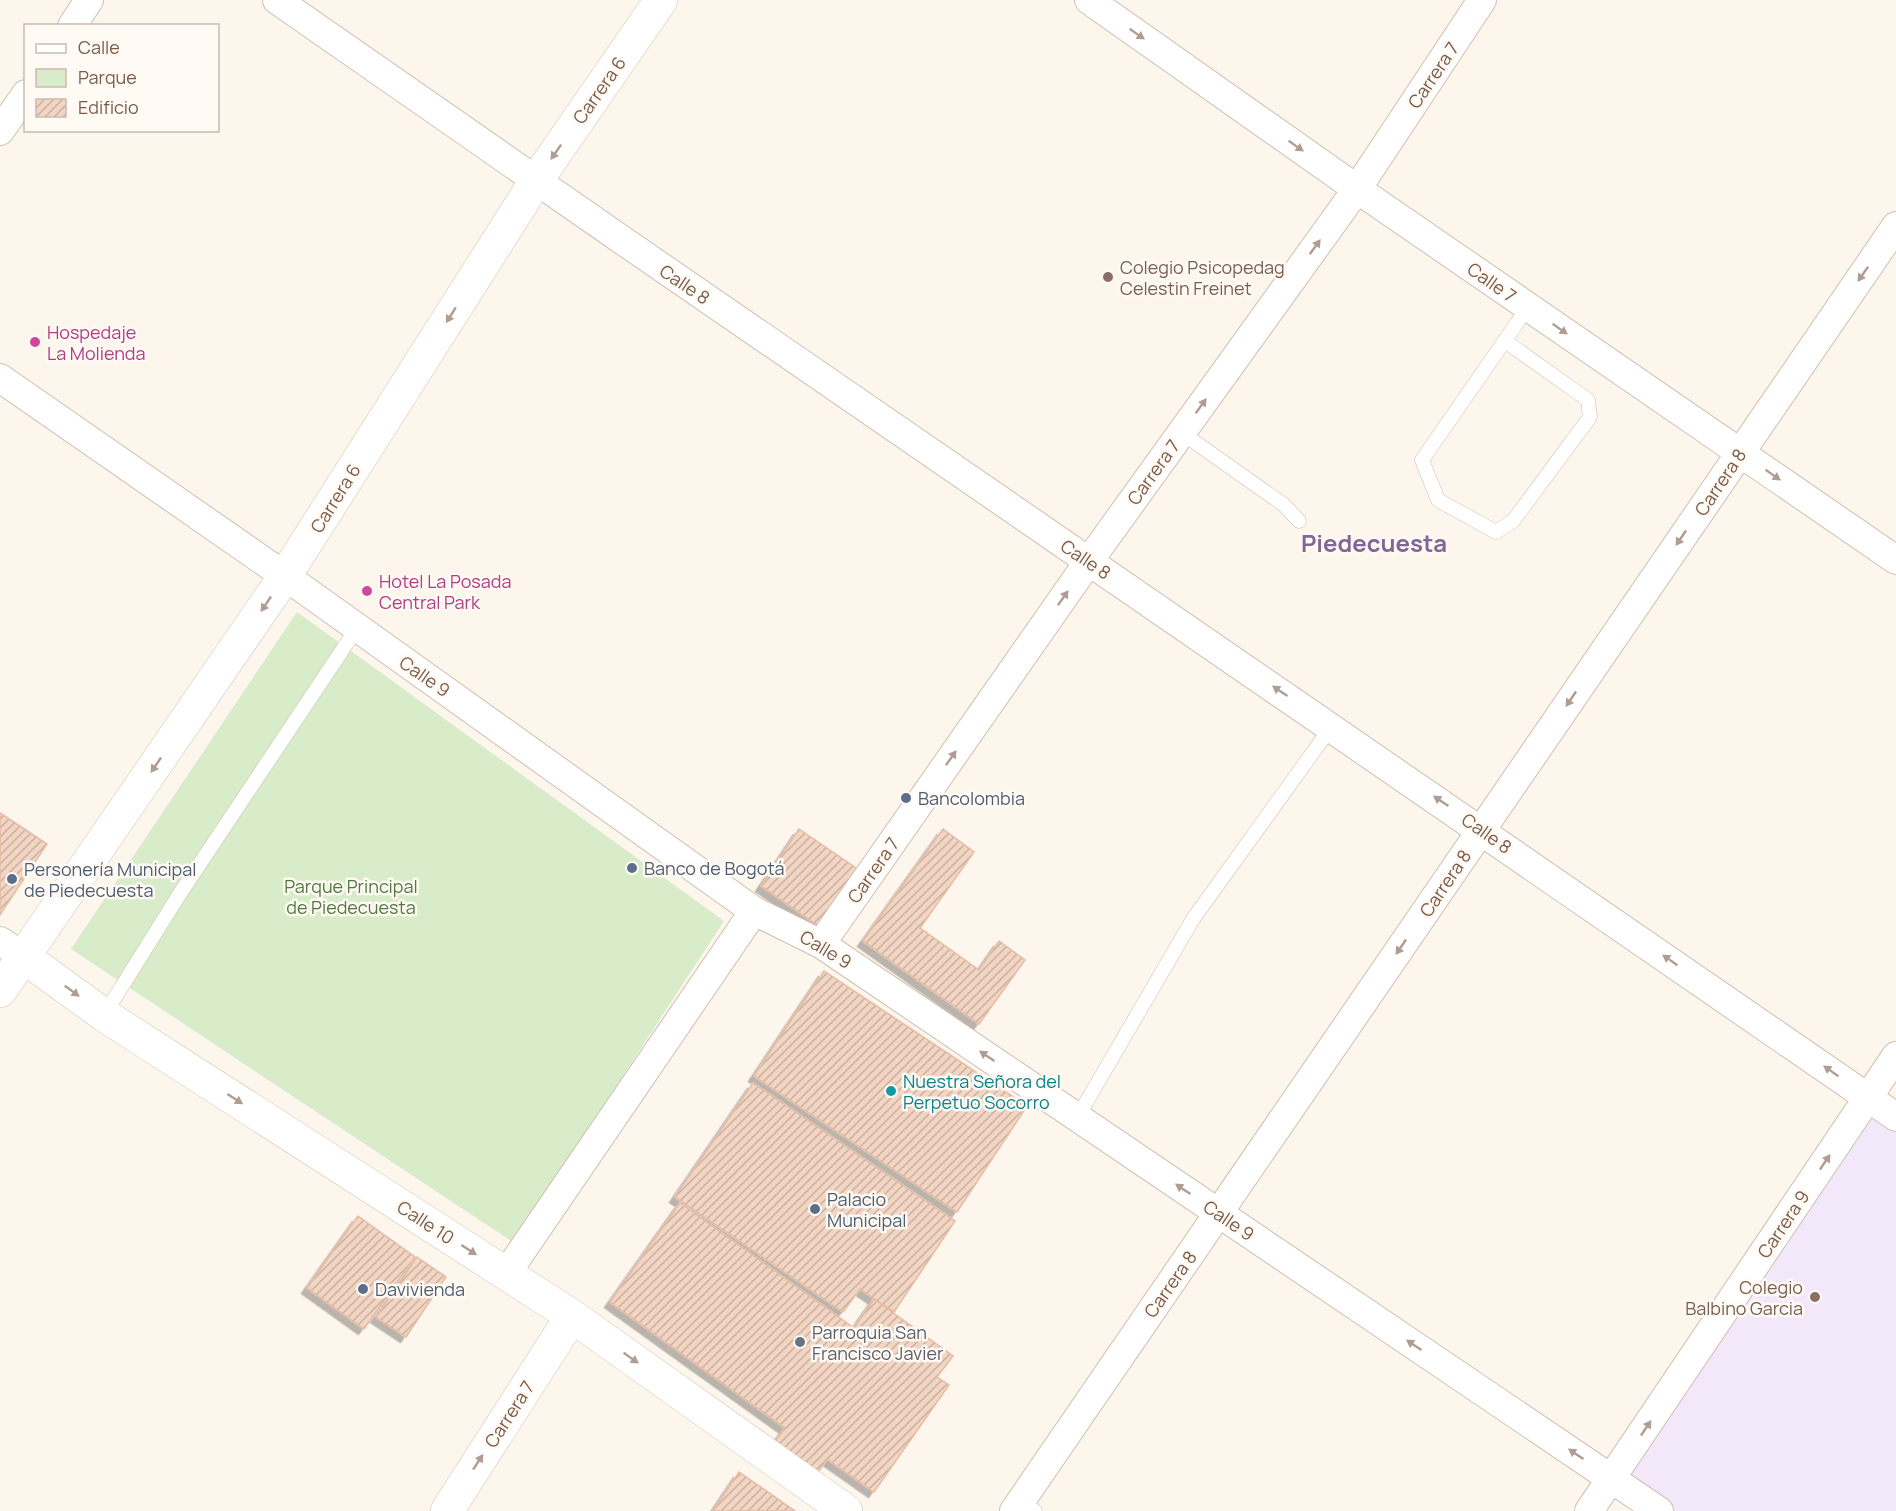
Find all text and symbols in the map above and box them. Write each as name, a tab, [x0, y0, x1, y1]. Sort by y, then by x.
legend	[24, 24, 219, 132]
one-way arrow	[1129, 28, 1145, 39]
text: Calle	[78, 35, 120, 59]
street label: Carrera 7	[1402, 37, 1464, 113]
street label: Carrera 6	[567, 52, 631, 128]
text: Parque	[78, 65, 137, 89]
text: Edificio	[78, 95, 139, 119]
one-way arrow	[1288, 140, 1304, 152]
one-way arrow	[550, 143, 562, 159]
one-way arrow	[1309, 240, 1321, 256]
place label: Colegio Psicopedag Celestin Freinet	[1120, 255, 1285, 300]
street label: Calle 7	[1463, 257, 1521, 307]
street label: Calle 8	[655, 258, 715, 310]
one-way arrow	[1857, 265, 1869, 281]
marker: Colegio Psicopedag Celestin Freinet	[1101, 270, 1115, 284]
one-way arrow	[445, 307, 456, 324]
place label: Hospedaje La Molienda	[47, 320, 146, 365]
one-way arrow	[1552, 323, 1568, 335]
marker: Hospedaje La Molienda	[28, 335, 42, 349]
one-way arrow	[1195, 398, 1207, 414]
street label: Carrera 7	[1121, 435, 1185, 509]
street label: Carrera 8	[1689, 444, 1751, 520]
street label: Carrera 6	[304, 459, 366, 537]
one-way arrow	[1764, 469, 1780, 481]
district label: Piedecuesta	[1301, 526, 1447, 559]
one-way arrow	[1675, 530, 1687, 546]
street label: Calle 8	[1056, 533, 1116, 585]
place label: Hotel La Posada Central Park	[379, 569, 511, 614]
marker: Hotel La Posada Central Park	[360, 584, 374, 598]
one-way arrow	[1057, 591, 1069, 607]
one-way arrow	[260, 595, 272, 611]
street label: Calle 9	[395, 650, 455, 702]
one-way arrow	[1272, 686, 1288, 697]
one-way arrow	[1565, 691, 1577, 707]
one-way arrow	[945, 750, 956, 766]
one-way arrow	[150, 756, 162, 772]
place label: Bancolombia	[918, 786, 1025, 810]
marker: Bancolombia	[899, 791, 913, 805]
one-way arrow	[1433, 796, 1449, 807]
street label: Calle 8	[1457, 807, 1517, 859]
street label: Carrera 7	[842, 832, 904, 908]
street label: Carrera 8	[1414, 845, 1476, 921]
place label: Banco de Bogotá	[644, 856, 785, 880]
place label: Personería Municipal de Piedecuesta	[24, 857, 196, 902]
marker: Banco de Bogotá	[625, 861, 639, 875]
marker: Personería Municipal de Piedecuesta	[5, 872, 19, 886]
park label: Parque Principal de Piedecuesta	[284, 874, 418, 919]
street label: Calle 9	[796, 924, 856, 974]
one-way arrow	[1395, 938, 1407, 954]
one-way arrow	[1663, 954, 1679, 966]
one-way arrow	[64, 985, 79, 997]
one-way arrow	[979, 1050, 995, 1062]
one-way arrow	[1823, 1065, 1839, 1077]
place label: Nuestra Señora del Perpetuo Socorro	[903, 1069, 1061, 1114]
marker: Nuestra Señora del Perpetuo Socorro	[884, 1084, 898, 1098]
one-way arrow	[226, 1093, 243, 1104]
one-way arrow	[1820, 1154, 1831, 1170]
one-way arrow	[1175, 1183, 1191, 1195]
street label: Carrera 9	[1751, 1185, 1815, 1263]
place label: Palacio Municipal	[827, 1187, 906, 1232]
street label: Calle 9	[1199, 1194, 1259, 1246]
street label: Calle 10	[393, 1195, 459, 1249]
marker: Palacio Municipal	[808, 1202, 822, 1216]
one-way arrow	[461, 1244, 477, 1255]
street label: Carrera 8	[1138, 1246, 1202, 1322]
place label: Colegio Balbino Garcia	[1685, 1275, 1803, 1320]
place label: Davivienda	[375, 1277, 465, 1301]
marker: Davivienda	[356, 1282, 370, 1296]
marker: Colegio Balbino Garcia	[1808, 1290, 1822, 1304]
place label: Parroquia San Francisco Javier	[812, 1320, 944, 1365]
marker: Parroquia San Francisco Javier	[793, 1335, 807, 1349]
one-way arrow	[1406, 1340, 1422, 1351]
one-way arrow	[623, 1352, 638, 1364]
street label: Carrera 7	[479, 1376, 539, 1452]
one-way arrow	[1640, 1420, 1651, 1436]
one-way arrow	[1568, 1448, 1584, 1459]
one-way arrow	[472, 1454, 483, 1470]

